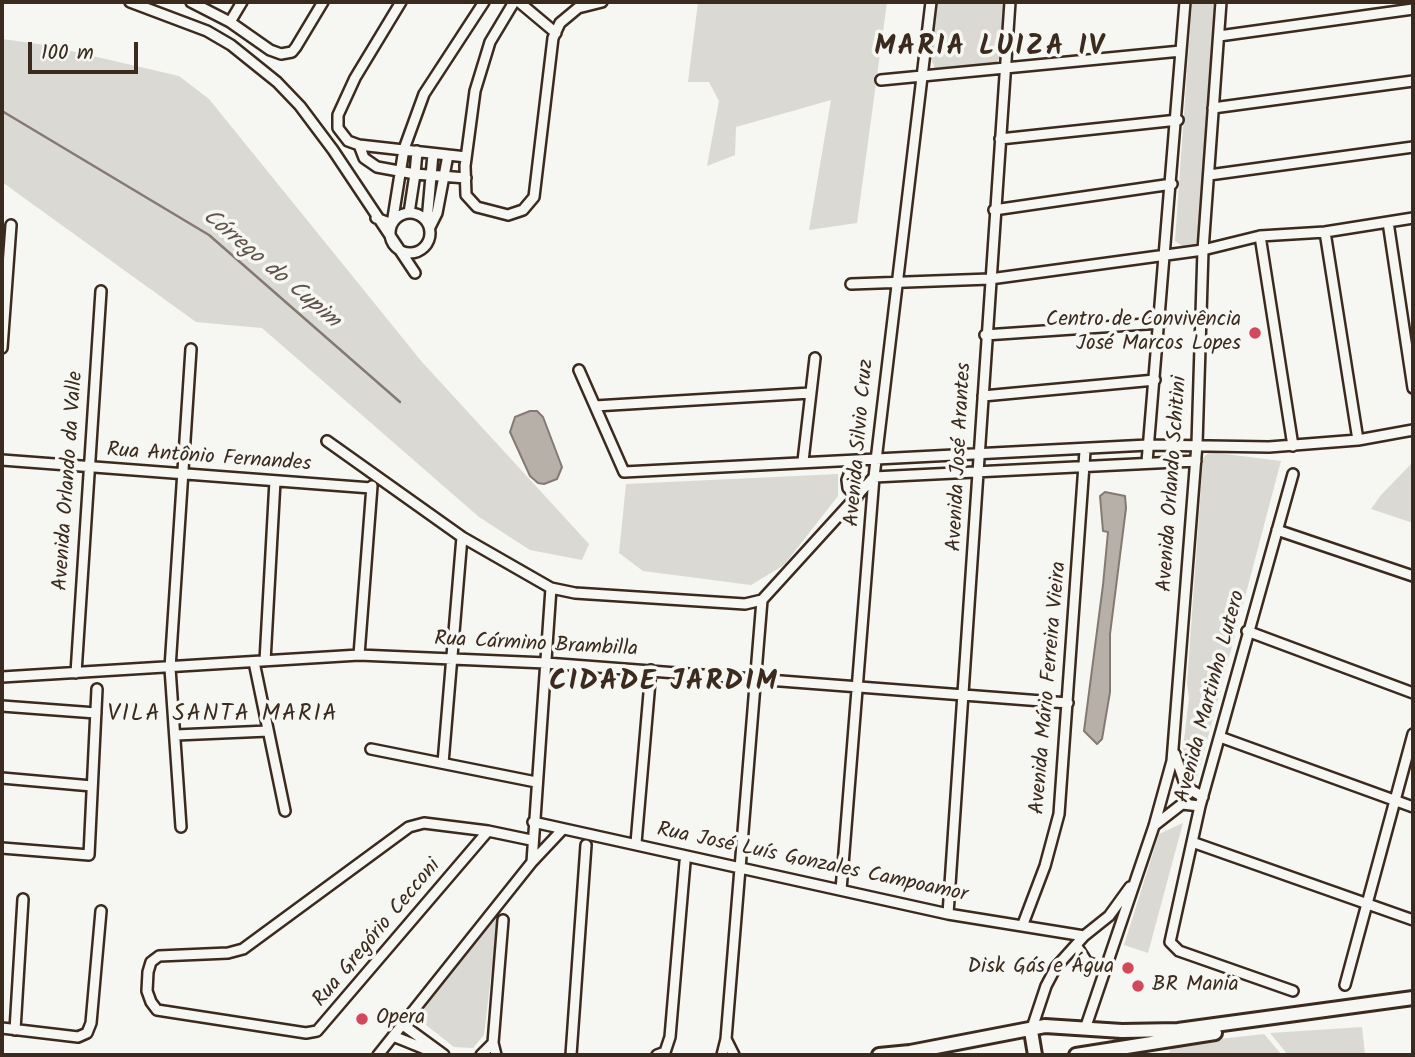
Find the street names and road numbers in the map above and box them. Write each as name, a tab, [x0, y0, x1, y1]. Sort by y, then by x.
street label: Avenida Silvio Cruz	[841, 358, 881, 528]
street label: Avenida José Arantes	[943, 362, 979, 552]
street label: Avenida Orlando da Valle	[50, 370, 90, 592]
street label: Avenida Orlando Schitini	[1154, 375, 1194, 593]
street label: Rua Antônio Fernandes	[106, 439, 312, 479]
street label: Avenida Mário Ferreira Vieira	[1026, 560, 1074, 816]
street label: Avenida Martinho Lutero	[1172, 588, 1252, 806]
street label: Rua Cármino Brambilla	[433, 628, 639, 664]
street label: Rua José Luís Gonzales Campoamor	[654, 819, 970, 909]
street label: Rua Gregório Cecconi	[309, 855, 447, 1013]

